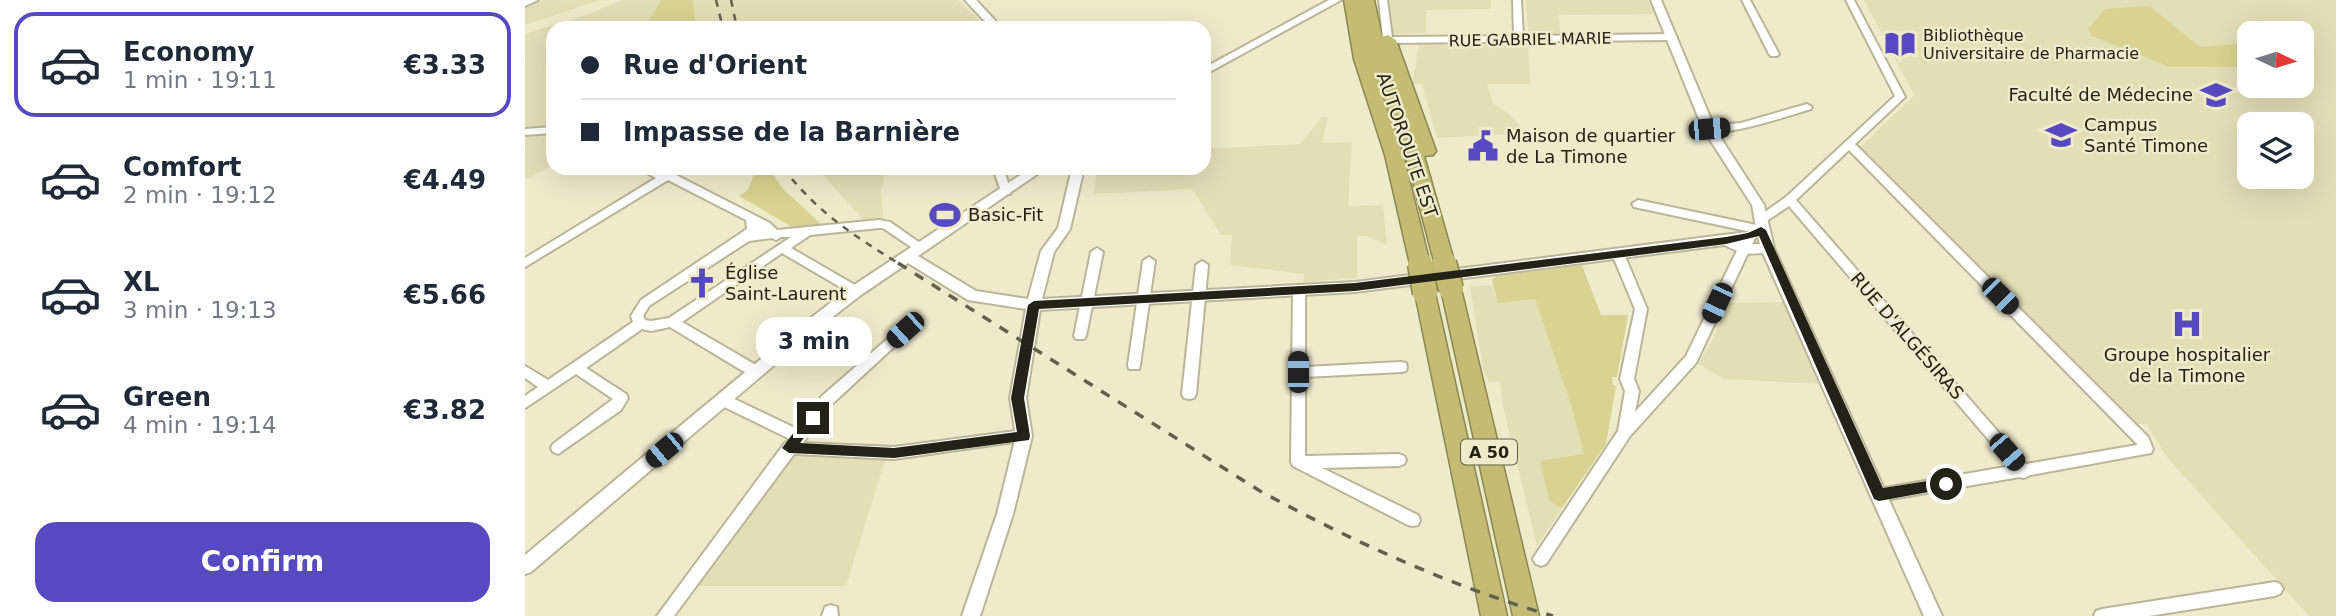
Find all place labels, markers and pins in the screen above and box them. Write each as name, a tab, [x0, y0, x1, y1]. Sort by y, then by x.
place label: Bibliothèque Universitaire de Pharmacie	[1923, 26, 2139, 63]
library icon: Bibliothèque Universitaire de Pharmacie	[1883, 27, 1917, 61]
school or university icon: Faculté de Médecine	[2199, 78, 2233, 112]
place label: Faculté de Médecine	[2008, 84, 2193, 105]
place label: Campus Santé Timone	[2084, 114, 2208, 156]
school or university icon: Campus Santé Timone	[2044, 118, 2078, 152]
place label: Maison de quartier de La Timone	[1506, 125, 1676, 167]
public building icon: Maison de quartier de La Timone	[1466, 129, 1500, 163]
sports icon: Basic-Fit	[928, 198, 962, 232]
place label: Basic-Fit	[968, 204, 1043, 225]
place label: Église Saint-Laurent	[725, 262, 846, 304]
church icon: Église Saint-Laurent	[685, 266, 719, 300]
hospital icon: Groupe hospitalier de la Timone	[2170, 307, 2204, 341]
place label: Groupe hospitalier de la Timone	[2104, 344, 2271, 386]

